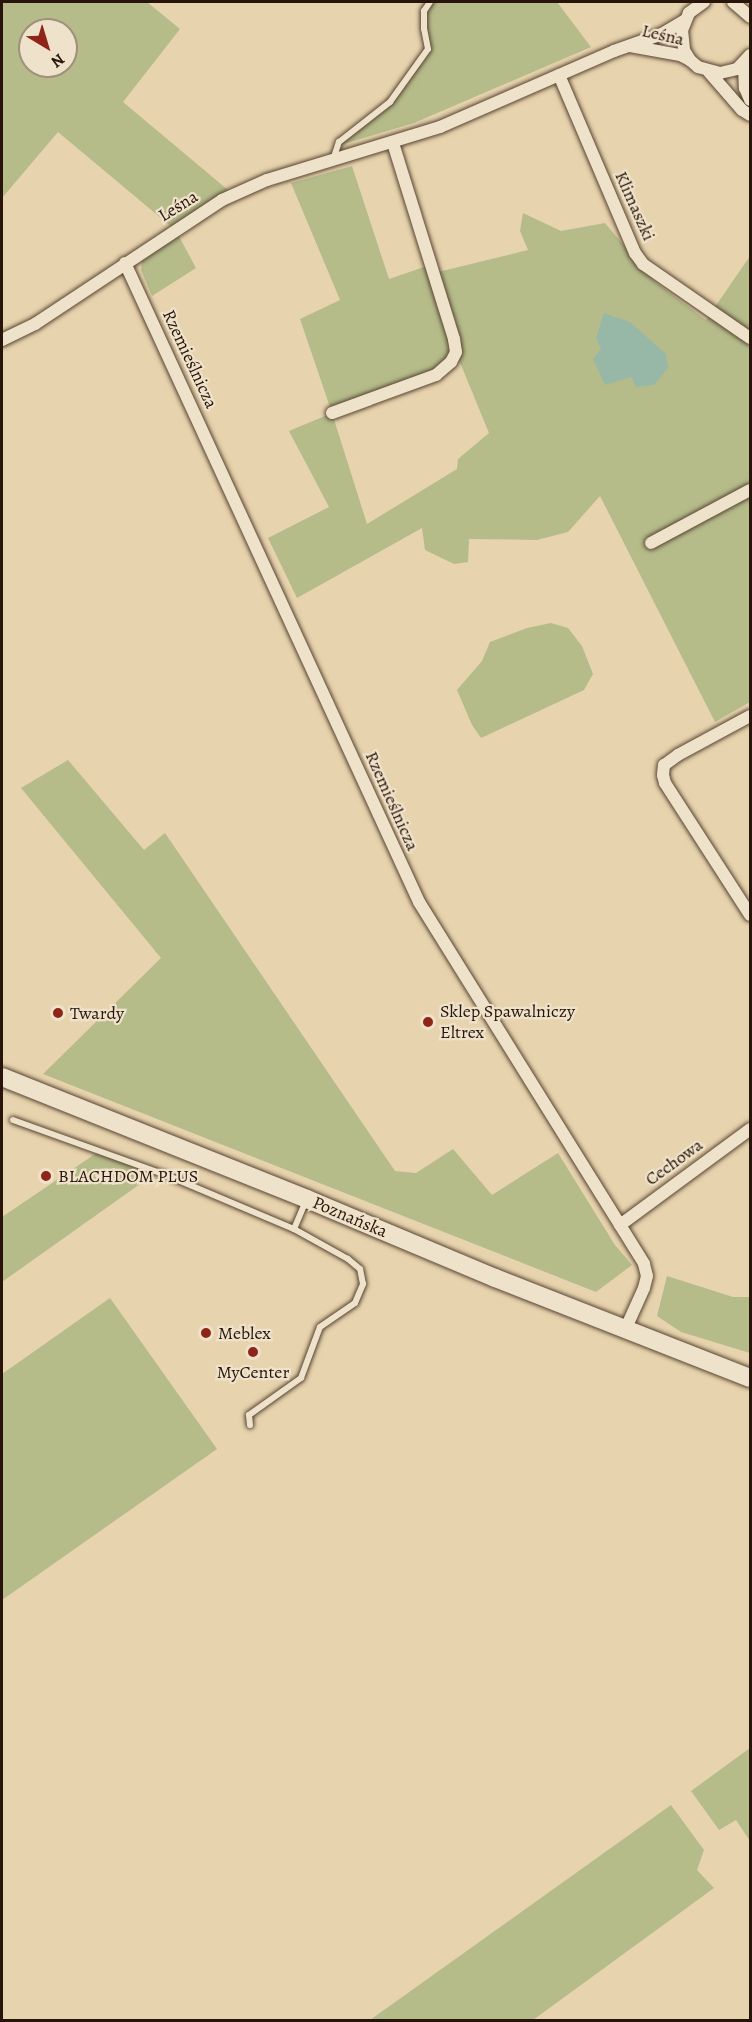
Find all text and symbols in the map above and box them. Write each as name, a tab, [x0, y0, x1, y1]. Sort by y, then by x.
north arrow	[18, 18, 78, 78]
street label: Leśna	[640, 20, 686, 50]
text: N	[46, 48, 69, 73]
street label: Klimaszki	[610, 168, 660, 244]
street label: Leśna	[154, 186, 202, 226]
street label: Rzemieślnicza	[158, 306, 222, 412]
street label: Rzemieślnicza	[361, 748, 423, 854]
place label: Sklep Spawalniczy Eltrex	[440, 1001, 575, 1044]
place label: Twardy	[70, 1002, 124, 1024]
marker: Twardy	[51, 1006, 65, 1020]
marker: Sklep Spawalniczy Eltrex	[421, 1015, 435, 1029]
street label: Cechowa	[641, 1134, 707, 1190]
place label: BLACHDOM PLUS	[58, 1165, 198, 1187]
marker: BLACHDOM PLUS	[39, 1169, 53, 1183]
street label: Poznańska	[309, 1192, 391, 1242]
place label: Meblex	[218, 1322, 271, 1344]
marker: Meblex	[199, 1326, 213, 1340]
marker: MyCenter	[246, 1345, 260, 1359]
place label: MyCenter	[217, 1361, 289, 1383]

